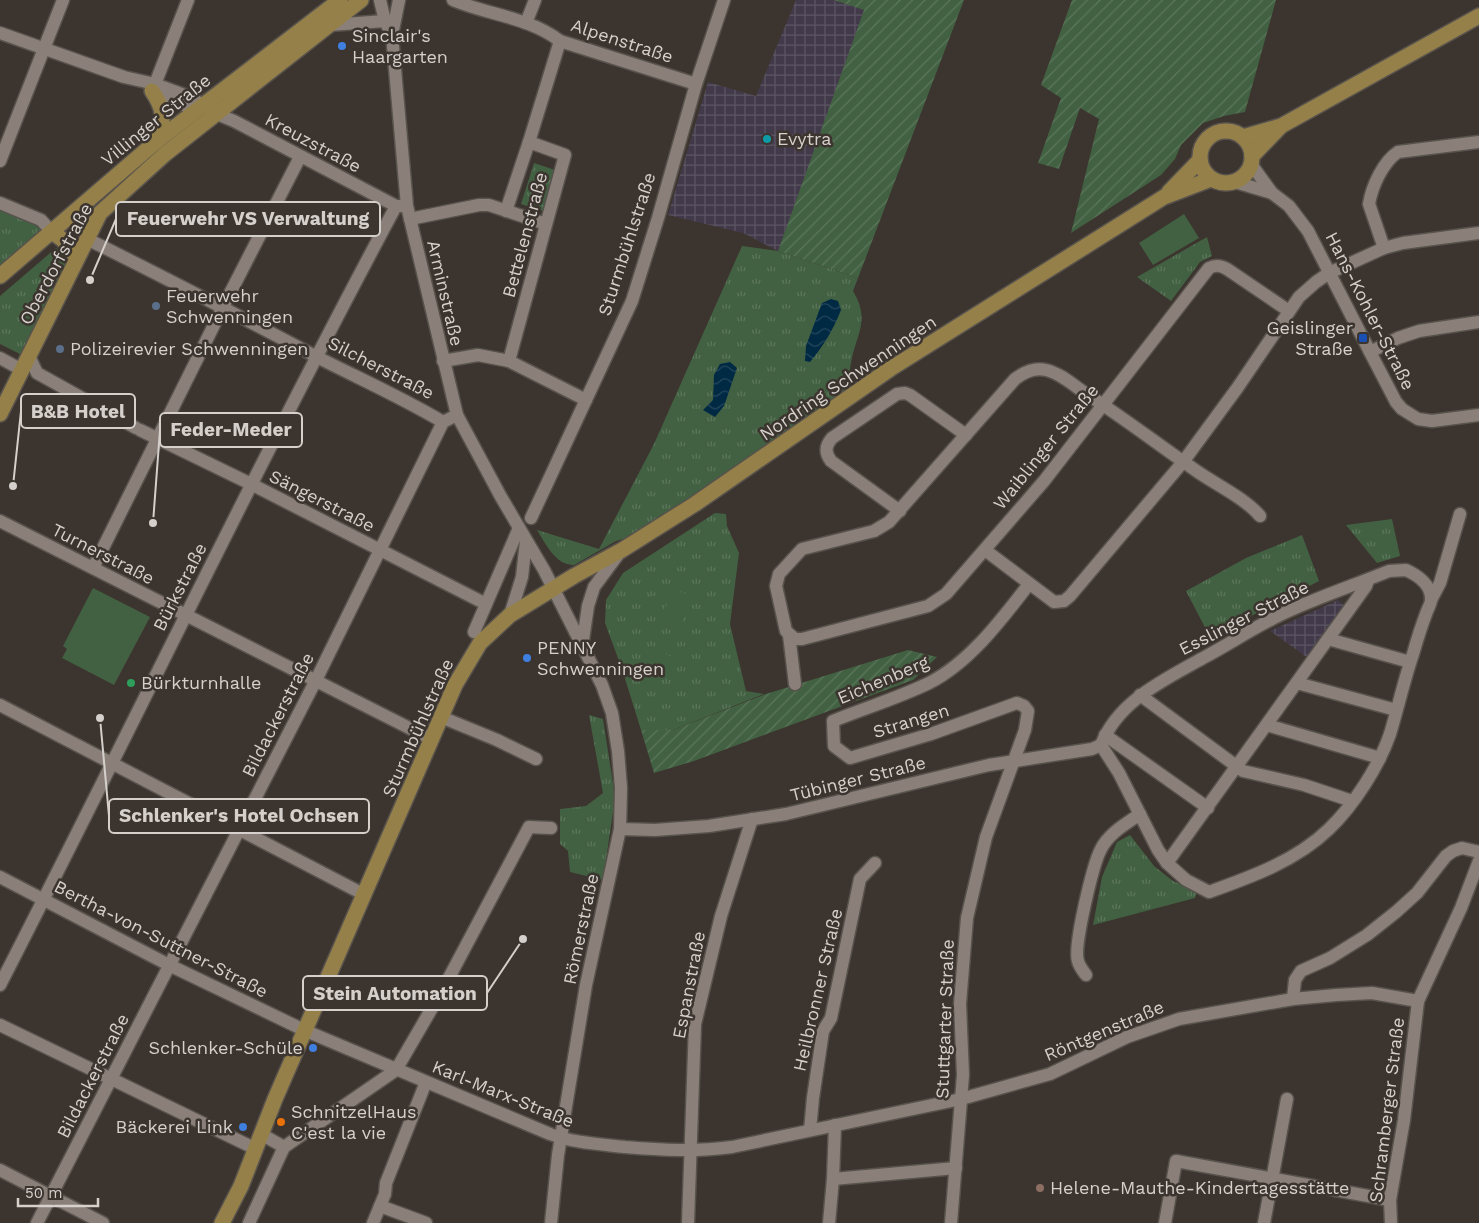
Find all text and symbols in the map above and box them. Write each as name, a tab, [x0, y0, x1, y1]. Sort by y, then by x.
street label: Alpenstraße	[568, 14, 676, 67]
place label: Sinclair's Haargarten	[352, 25, 448, 67]
marker: Sinclair's Haargarten	[336, 40, 348, 52]
street label: Villinger Straße	[97, 69, 214, 170]
street label: Kreuzstraße	[262, 108, 365, 177]
place label: Evytra	[777, 128, 831, 149]
marker: Evytra	[761, 133, 773, 145]
street label: Sturmbühlstraße	[593, 169, 660, 318]
street label: Bettelenstraße	[498, 170, 551, 300]
street label: Oberdorfstraße	[15, 199, 96, 328]
callout: Feuerwehr VS Verwaltung	[116, 202, 380, 236]
text: Feuerwehr VS Verwaltung	[127, 207, 370, 230]
street label: Hans-Kohler-Straße	[1321, 228, 1419, 393]
street label: Arminstraße	[423, 238, 468, 348]
place label: Feuerwehr Schwenningen	[166, 285, 293, 327]
marker: Feuerwehr Schwenningen	[150, 300, 162, 312]
street label: Nordring Schwenningen	[756, 311, 940, 445]
place label: Geislinger Straße	[1267, 317, 1353, 359]
street label: Silcherstraße	[325, 332, 438, 403]
marker: Geislinger Straße	[1357, 332, 1369, 344]
place label: Polizeirevier Schwenningen	[70, 338, 308, 359]
marker: Polizeirevier Schwenningen	[54, 343, 66, 355]
street label: Waiblinger Straße	[989, 380, 1103, 514]
callout: B&B Hotel	[21, 394, 135, 428]
text: B&B Hotel	[31, 400, 126, 423]
callout: Feder-Meder	[160, 413, 302, 447]
text: Feder-Meder	[170, 418, 292, 441]
street label: Sängerstraße	[266, 465, 378, 536]
street label: Turnerstraße	[48, 519, 158, 588]
street label: Bürkstraße	[148, 539, 211, 634]
street label: Esslinger Straße	[1175, 576, 1312, 659]
place label: PENNY Schwenningen	[537, 637, 664, 679]
street label: Bildackerstraße	[237, 649, 318, 780]
street label: Eichenberg	[834, 651, 932, 708]
marker: PENNY Schwenningen	[521, 652, 533, 664]
street label: Sturmbühlstraße	[378, 655, 458, 800]
place label: Bürkturnhalle	[141, 672, 261, 693]
marker: Bürkturnhalle	[125, 677, 137, 689]
street label: Strangen	[870, 699, 952, 742]
street label: Tübinger Straße	[788, 752, 928, 806]
callout: Schlenker's Hotel Ochsen	[109, 799, 369, 833]
text: Schlenker's Hotel Ochsen	[119, 804, 359, 827]
street label: Römerstraße	[559, 872, 603, 986]
street label: Bertha-von-Suttner-Straße	[51, 875, 272, 1002]
street label: Heilbronner Straße	[789, 906, 846, 1073]
street label: Espanstraße	[668, 929, 709, 1041]
street label: Stuttgarter Straße	[931, 939, 958, 1099]
callout: Stein Automation	[303, 976, 487, 1010]
text: Stein Automation	[313, 982, 477, 1005]
street label: Röntgenstraße	[1041, 996, 1167, 1065]
street label: Bildackerstraße	[52, 1010, 133, 1141]
street label: Schramberger Straße	[1365, 1016, 1408, 1204]
place label: Schlenker-Schüle	[148, 1037, 303, 1058]
marker: Schlenker-Schüle	[307, 1042, 319, 1054]
street label: Karl-Marx-Straße	[429, 1056, 577, 1132]
place label: SchnitzelHaus C'est la vie	[291, 1101, 416, 1143]
place label: Bäckerei Link	[115, 1116, 233, 1137]
marker: SchnitzelHaus C'est la vie	[275, 1116, 287, 1128]
marker: Bäckerei Link	[237, 1121, 249, 1133]
scale bar	[18, 1176, 98, 1208]
place label: Helene-Mauthe-Kindertagesstätte	[1050, 1177, 1349, 1198]
marker: Helene-Mauthe-Kindertagesstätte	[1034, 1182, 1046, 1194]
text: 50 m	[25, 1184, 62, 1202]

